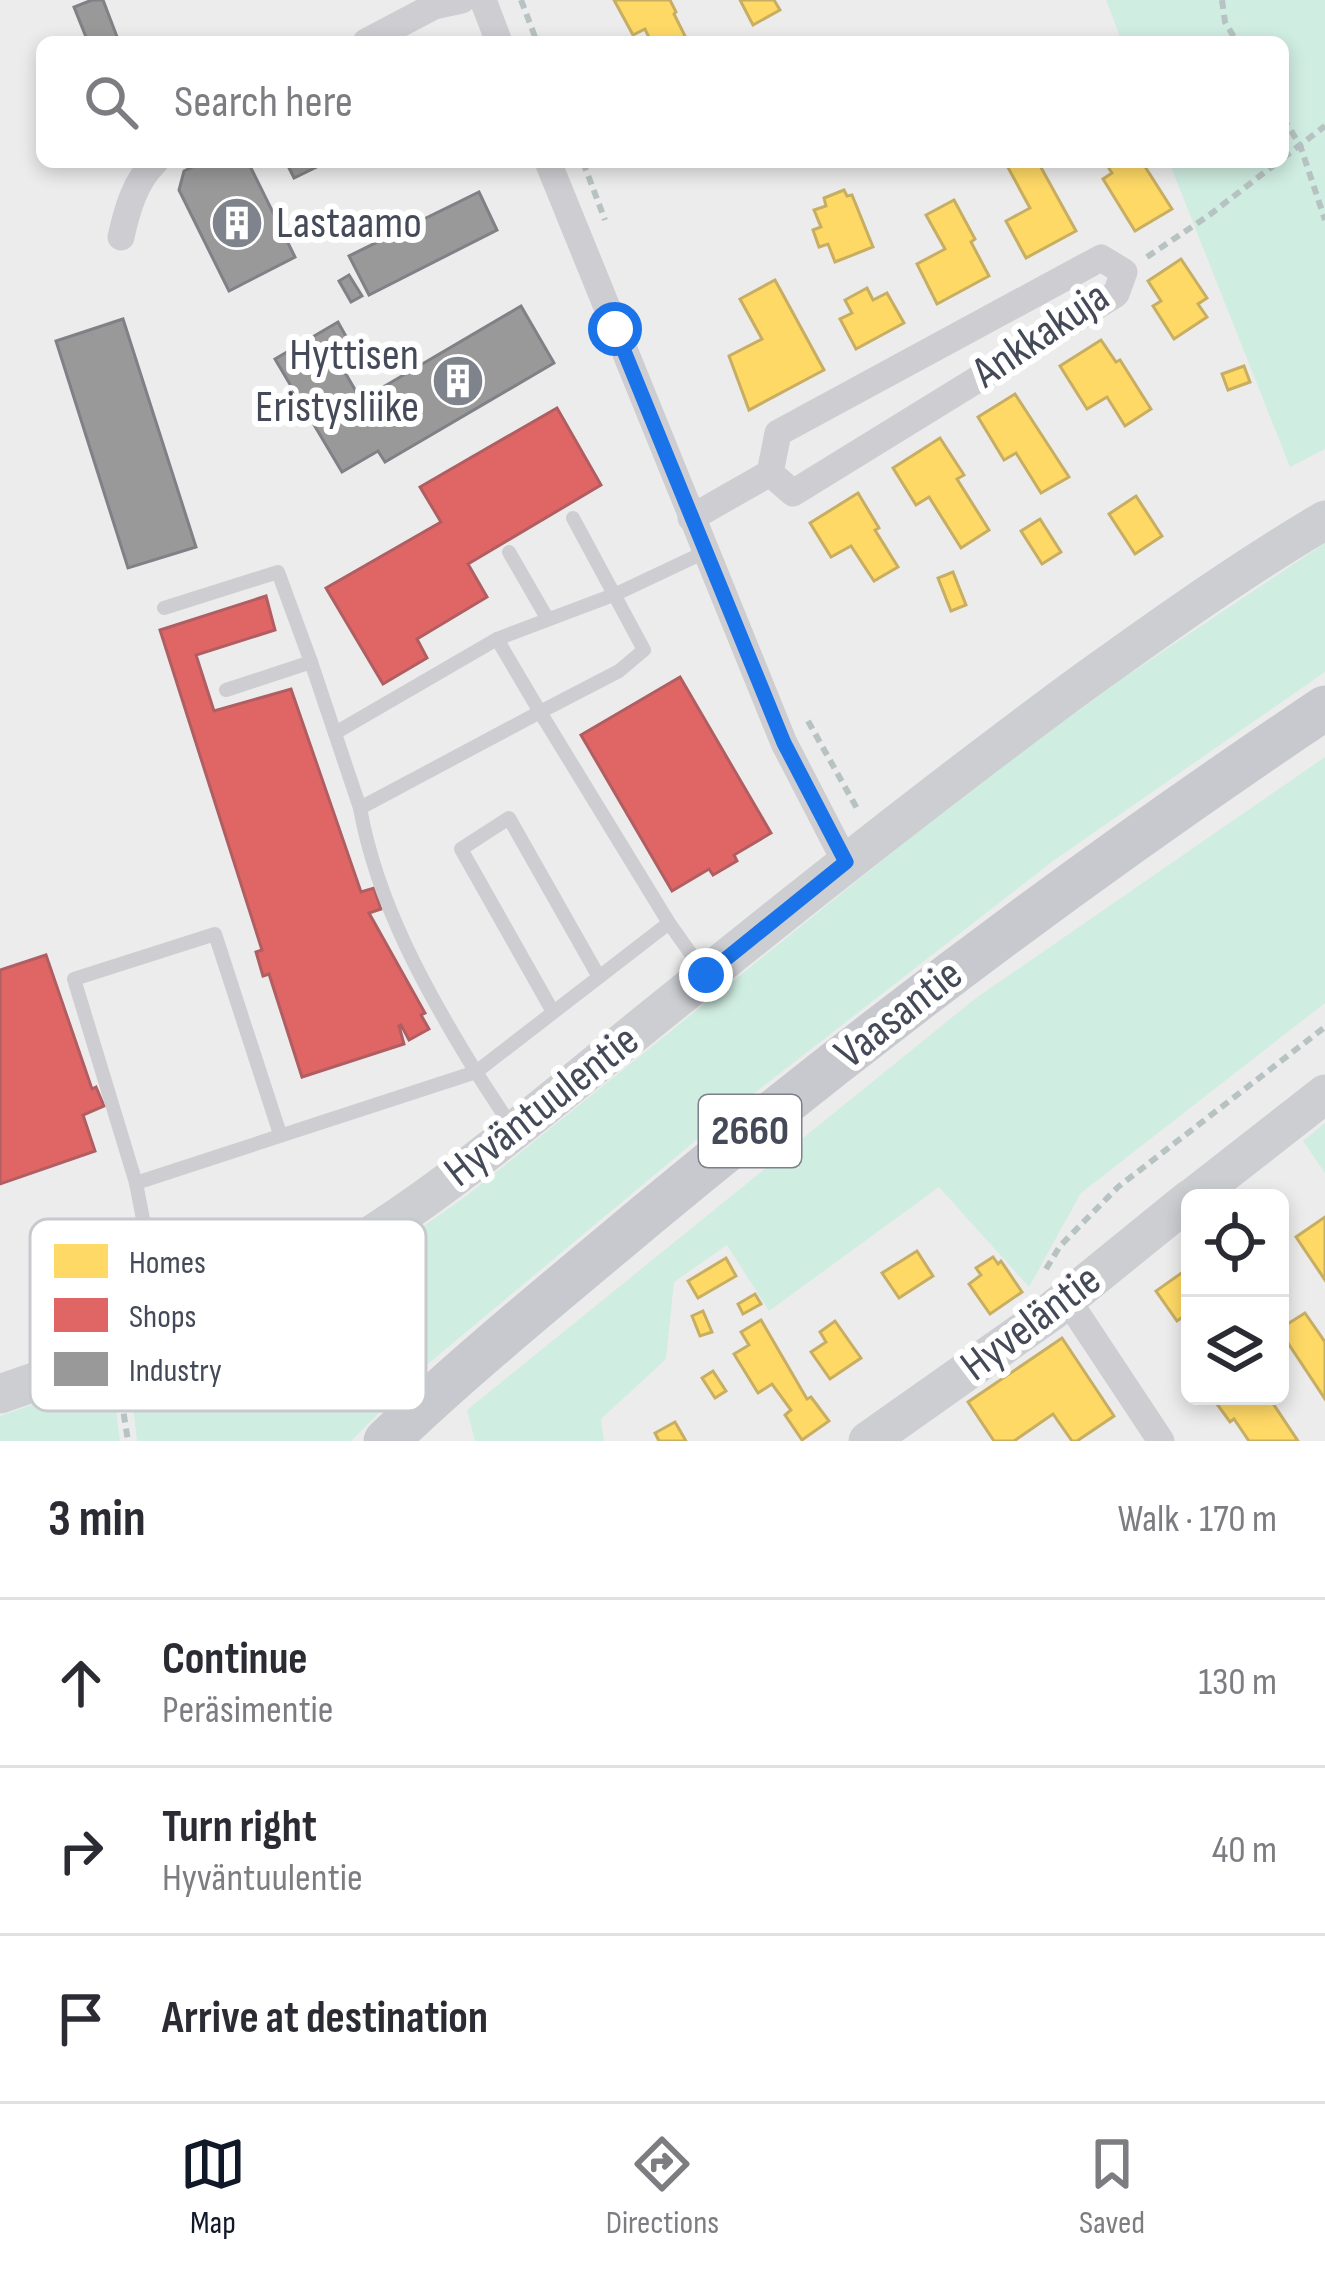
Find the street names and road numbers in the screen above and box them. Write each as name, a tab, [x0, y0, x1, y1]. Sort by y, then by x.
street label: Ankkakuja	[962, 270, 1120, 401]
street label: Vaasantie	[824, 947, 974, 1081]
street label: Hyväntuulentie	[434, 1013, 650, 1199]
road number: 2660	[699, 1095, 801, 1167]
street label: Hyveläntie	[950, 1253, 1112, 1393]

